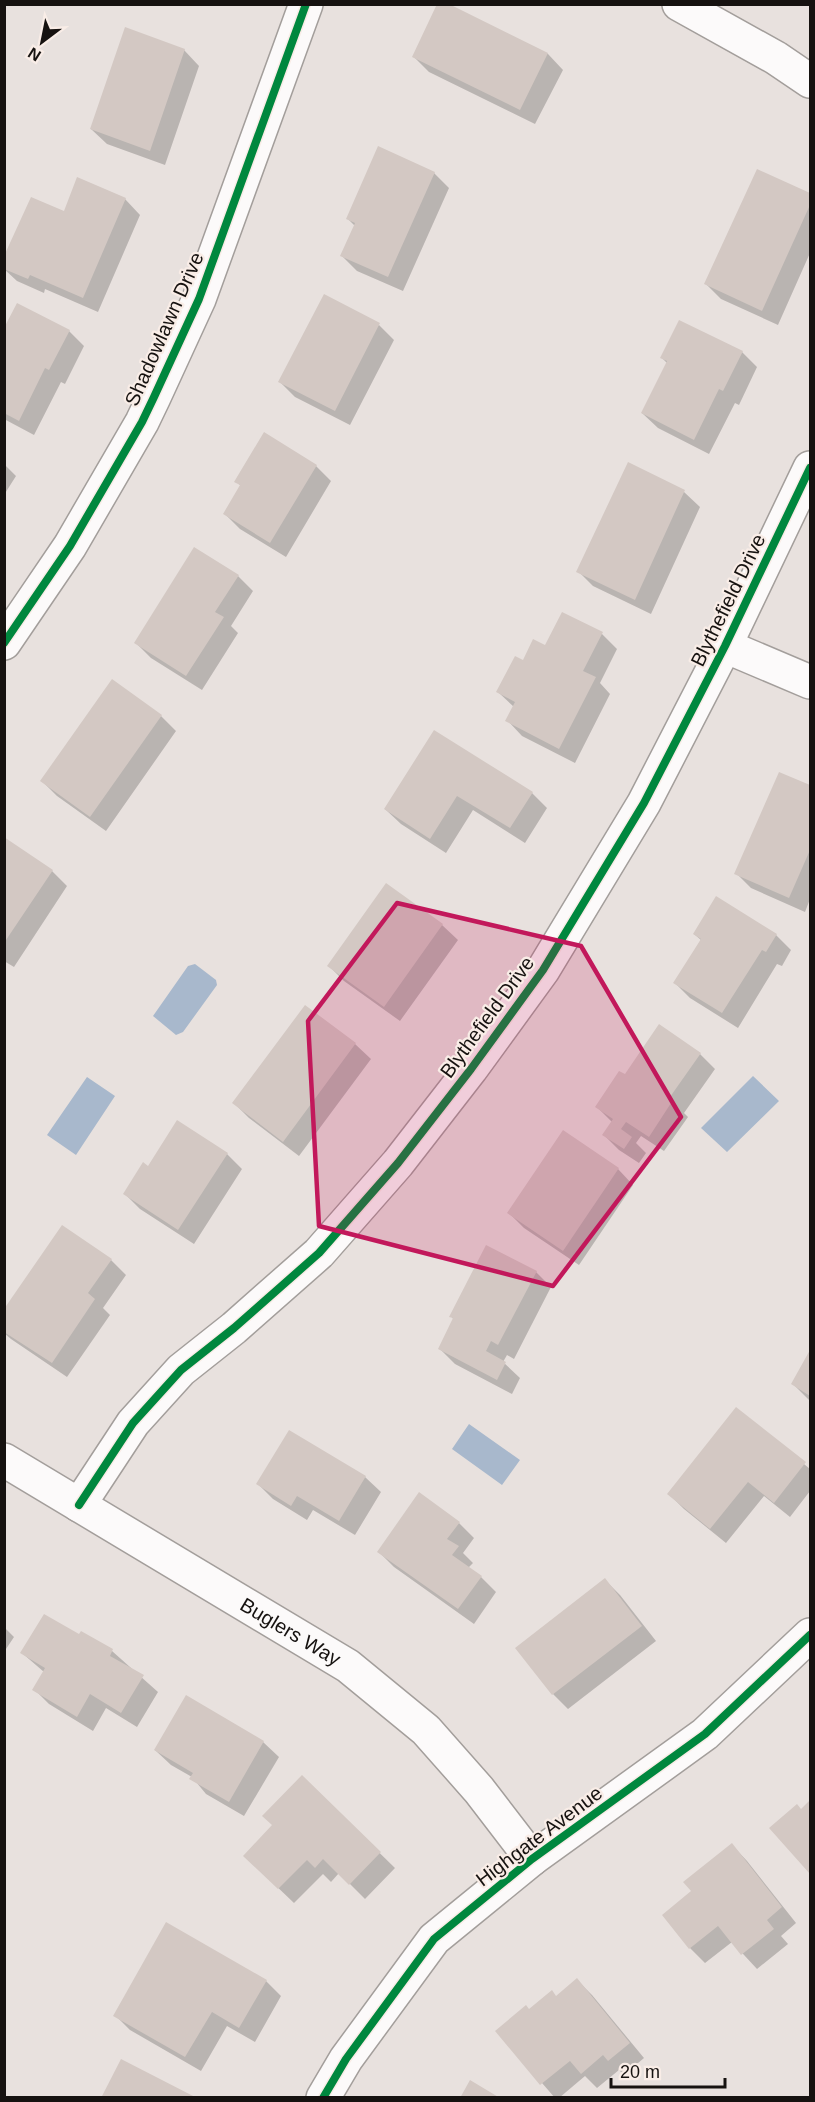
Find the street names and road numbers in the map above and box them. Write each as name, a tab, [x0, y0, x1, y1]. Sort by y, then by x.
street label: Shadowlawn Drive	[120, 249, 208, 409]
street label: Blythefield Drive	[686, 530, 770, 670]
street label: Blythefield Drive	[436, 952, 538, 1082]
street label: Buglers Way	[237, 1593, 345, 1670]
street label: Highgate Avenue	[472, 1781, 606, 1891]

